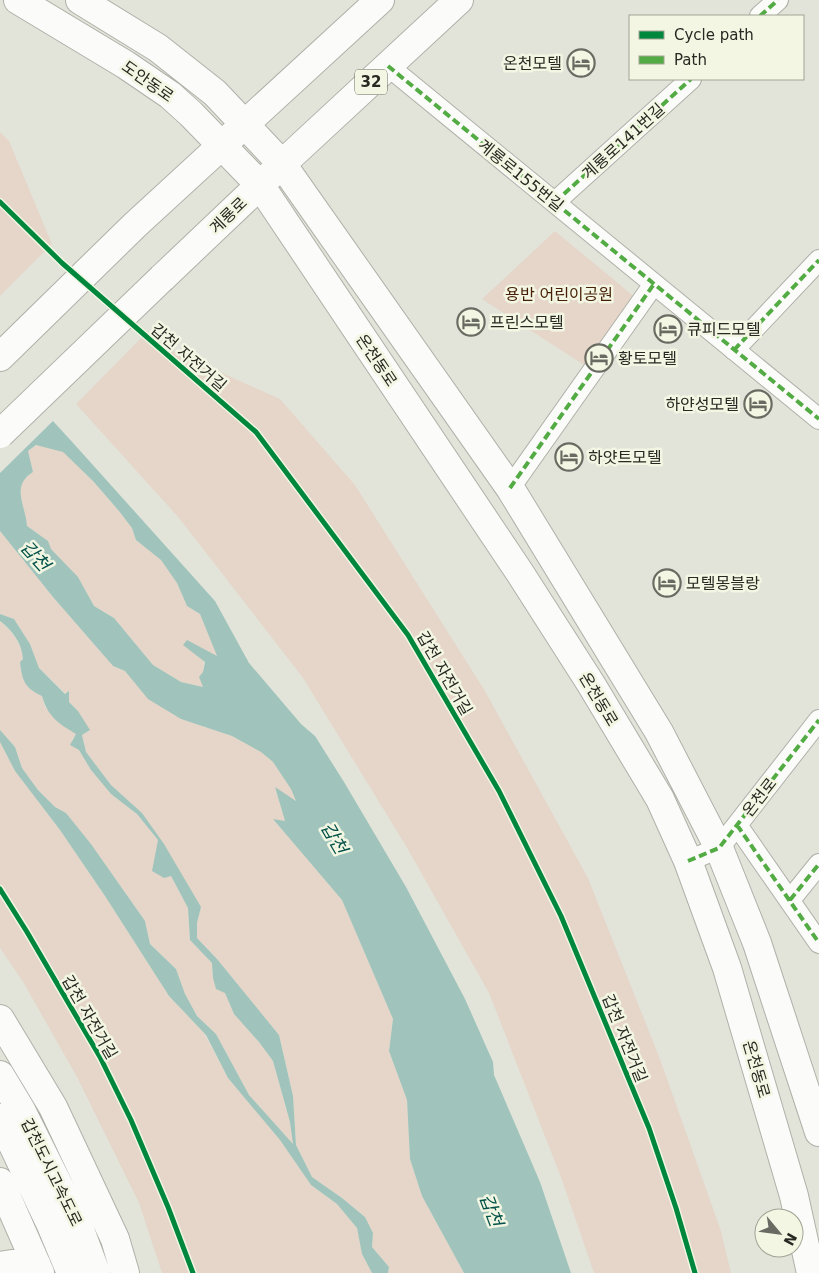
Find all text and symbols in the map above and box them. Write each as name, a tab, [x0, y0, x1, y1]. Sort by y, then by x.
legend	[629, 15, 804, 80]
text: Cycle path	[674, 26, 754, 44]
hotel icon: 온천모텔	[566, 48, 596, 78]
text: Path	[674, 51, 707, 69]
place label: 온천모텔	[503, 54, 562, 73]
street label: 도안동로	[118, 57, 178, 106]
road number: 32	[355, 70, 387, 94]
street label: 계룡로141번길	[578, 99, 668, 183]
street label: 계룡로155번길	[474, 135, 567, 216]
street label: 계룡로	[206, 193, 251, 238]
park label: 용반 어린이공원	[505, 285, 613, 304]
hotel icon: 프린스모텔	[456, 307, 486, 337]
place label: 프린스모텔	[490, 313, 564, 332]
hotel icon: 큐피드모텔	[653, 314, 683, 344]
street label: 갑천 자전거길	[147, 320, 230, 395]
place label: 큐피드모텔	[687, 320, 761, 339]
street label: 온천동로	[352, 331, 401, 390]
hotel icon: 황토모텔	[584, 343, 614, 373]
place label: 황토모텔	[618, 349, 677, 368]
hotel icon: 하얀성모텔	[743, 389, 773, 419]
place label: 하얀성모텔	[665, 395, 739, 414]
hotel icon: 하얏트모텔	[554, 442, 584, 472]
place label: 하얏트모텔	[588, 448, 662, 467]
water label: 갑천	[16, 536, 56, 577]
hotel icon: 모텔몽블랑	[652, 568, 682, 598]
place label: 모텔몽블랑	[686, 574, 760, 593]
street label: 갑천 자전거길	[413, 628, 476, 718]
street label: 온천동로	[575, 669, 622, 730]
street label: 온천로	[738, 774, 781, 821]
water label: 갑천	[317, 818, 353, 859]
street label: 갑천 자전거길	[58, 972, 121, 1062]
street label: 갑천 자전거길	[598, 991, 651, 1085]
street label: 온천동로	[739, 1038, 774, 1100]
street label: 갑천도시고속도로	[17, 1115, 86, 1230]
water label: 갑천	[476, 1191, 508, 1231]
north arrow	[754, 1208, 804, 1258]
text: N	[781, 1230, 800, 1248]

